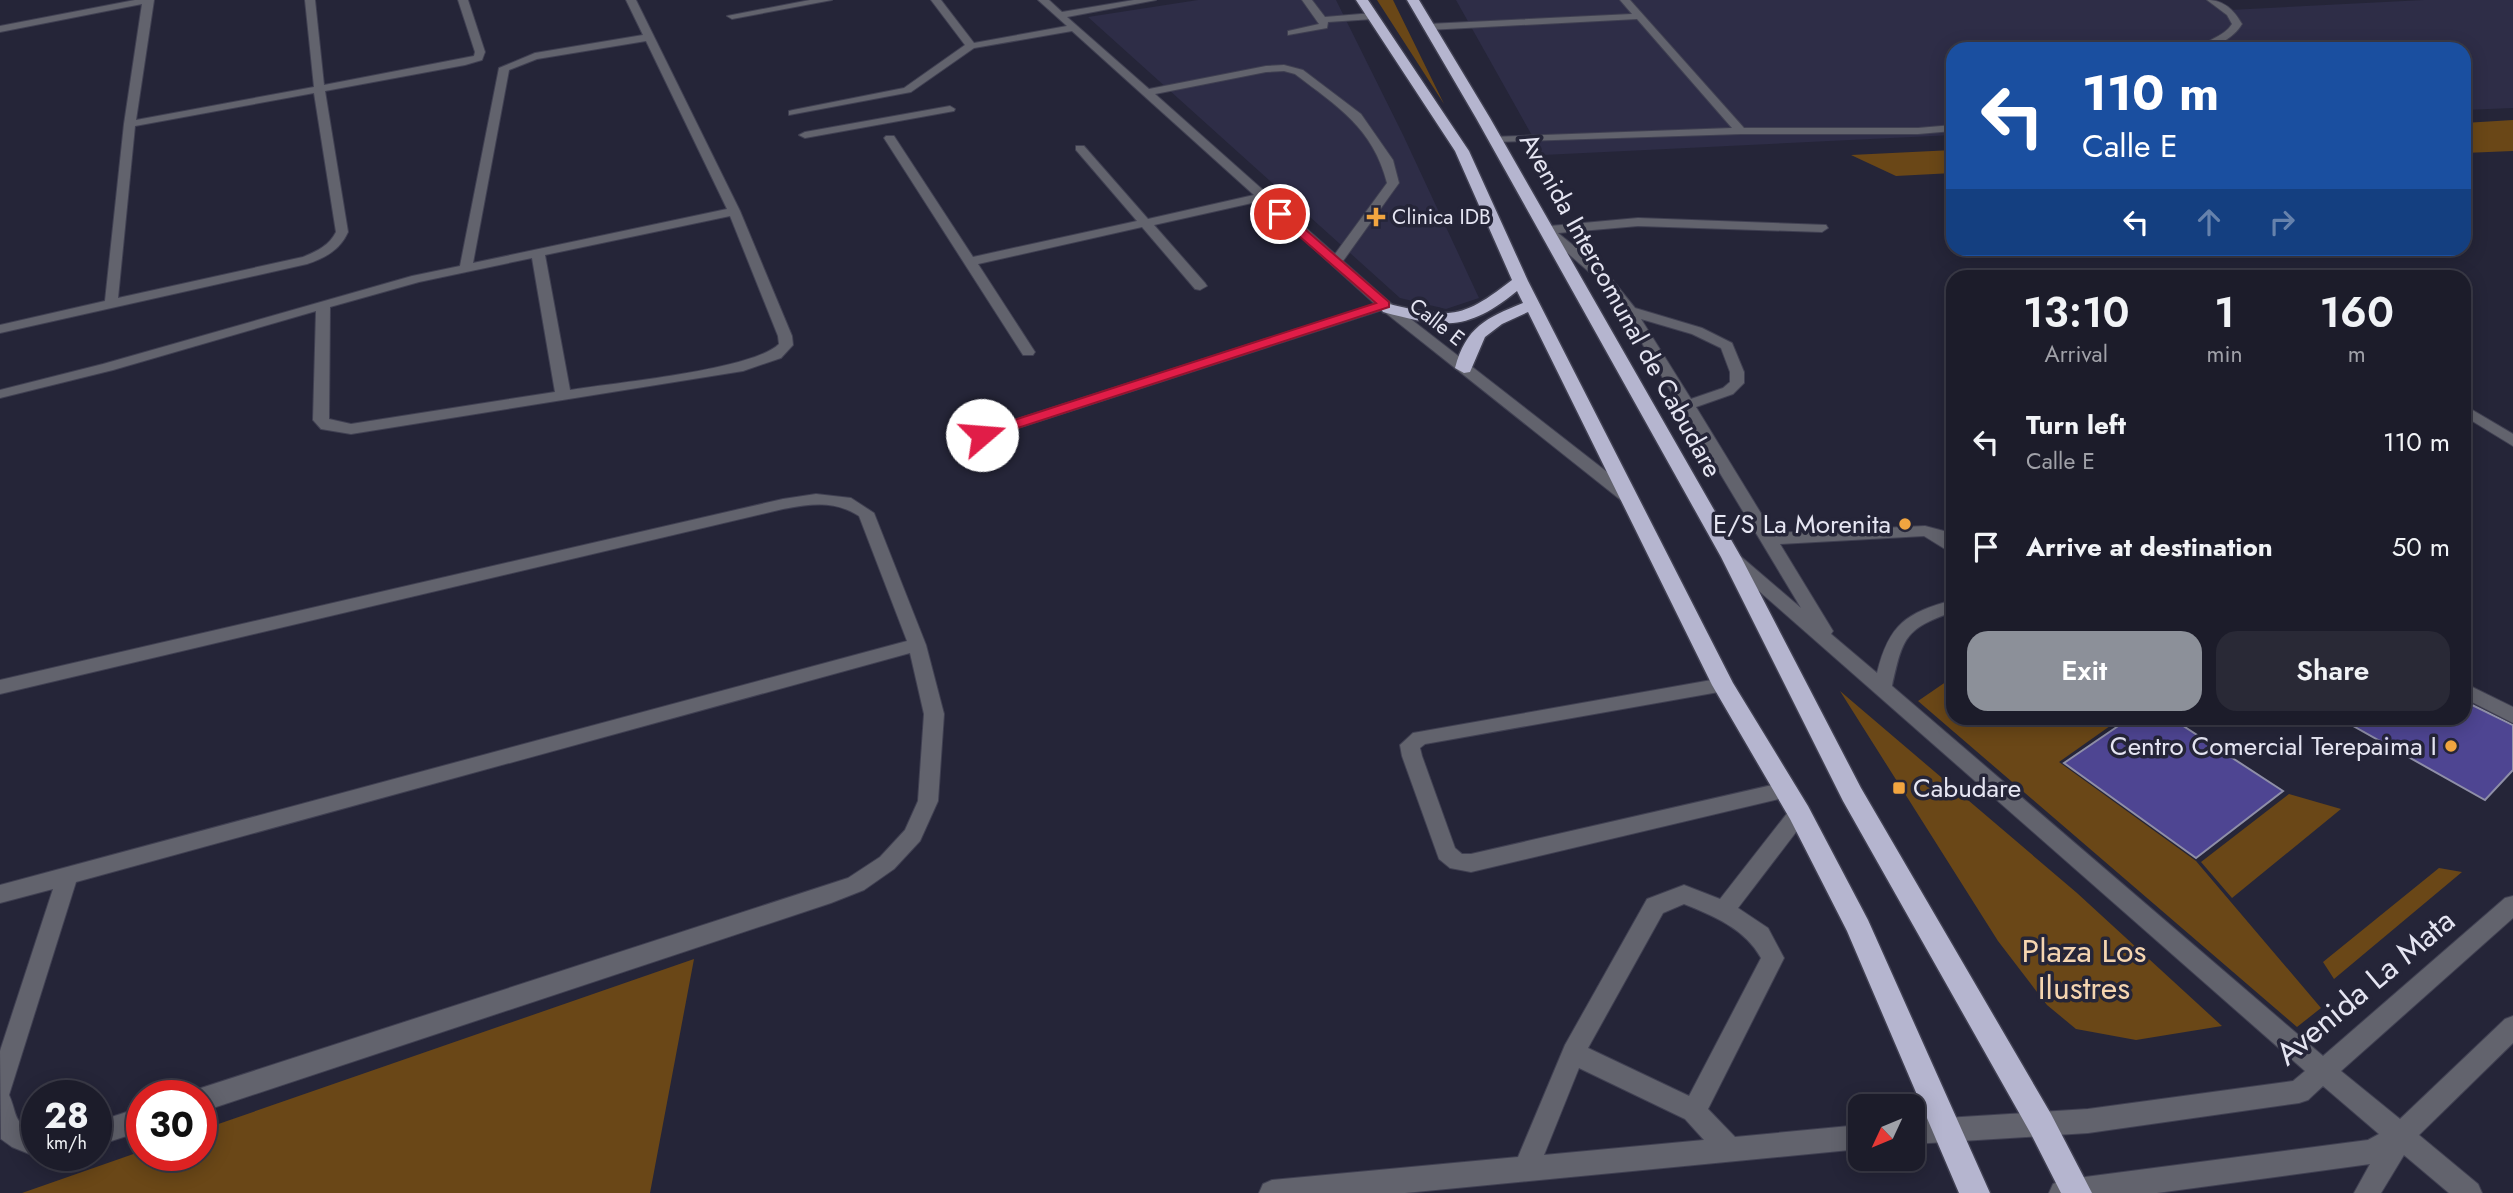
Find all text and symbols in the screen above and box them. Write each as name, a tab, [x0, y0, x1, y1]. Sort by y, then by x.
text: 110 m	[2082, 58, 2219, 128]
icon: left	[1967, 70, 2058, 161]
text: Calle E	[2082, 123, 2178, 169]
street label: Avenida Intercomunal de Cabudare	[1510, 126, 1732, 484]
pin	[1250, 184, 1310, 244]
icon: arrive	[1261, 195, 1299, 233]
place label: Clinica IDB	[1392, 202, 1491, 232]
icon: left	[2117, 203, 2155, 241]
icon: ahead	[2190, 203, 2228, 241]
icon: right	[2263, 203, 2301, 241]
marker: Clinica IDB	[1366, 207, 1386, 227]
text: 13:10	[2023, 282, 2130, 343]
text: 1	[2214, 282, 2235, 343]
text: 160	[2319, 282, 2394, 343]
street label: Calle E	[1403, 291, 1471, 353]
text: Arrival	[2045, 337, 2108, 371]
text: min	[2207, 337, 2243, 371]
text: m	[2348, 337, 2366, 371]
position arrow	[945, 398, 1019, 472]
text: Turn left	[2026, 406, 2126, 444]
icon: left	[1967, 423, 2005, 461]
text: 110 m	[2383, 423, 2450, 461]
text: Calle E	[2026, 444, 2095, 478]
place label: E/S La Morenita	[1713, 505, 1891, 543]
marker: E/S La Morenita	[1897, 516, 1913, 532]
icon: arrive	[1967, 528, 2005, 566]
text: Arrive at destination	[2026, 528, 2273, 566]
text: 50 m	[2392, 528, 2450, 566]
button: Exit	[1967, 631, 2202, 711]
button: Share	[2216, 631, 2450, 711]
place label: Centro Comercial Terepaima I	[2110, 727, 2437, 765]
marker: Centro Comercial Terepaima I	[2443, 738, 2459, 754]
place label: Cabudare	[1913, 769, 2021, 807]
marker: Cabudare	[1891, 780, 1907, 796]
street label: Avenida La Mata	[2265, 898, 2465, 1076]
park label: Plaza Los Ilustres	[2022, 928, 2146, 1011]
speed limit sign: 30	[126, 1080, 217, 1171]
text: 28	[44, 1091, 89, 1141]
north arrow	[1848, 1094, 1925, 1171]
map controls	[1848, 1094, 1925, 1171]
text: km/h	[46, 1130, 87, 1156]

